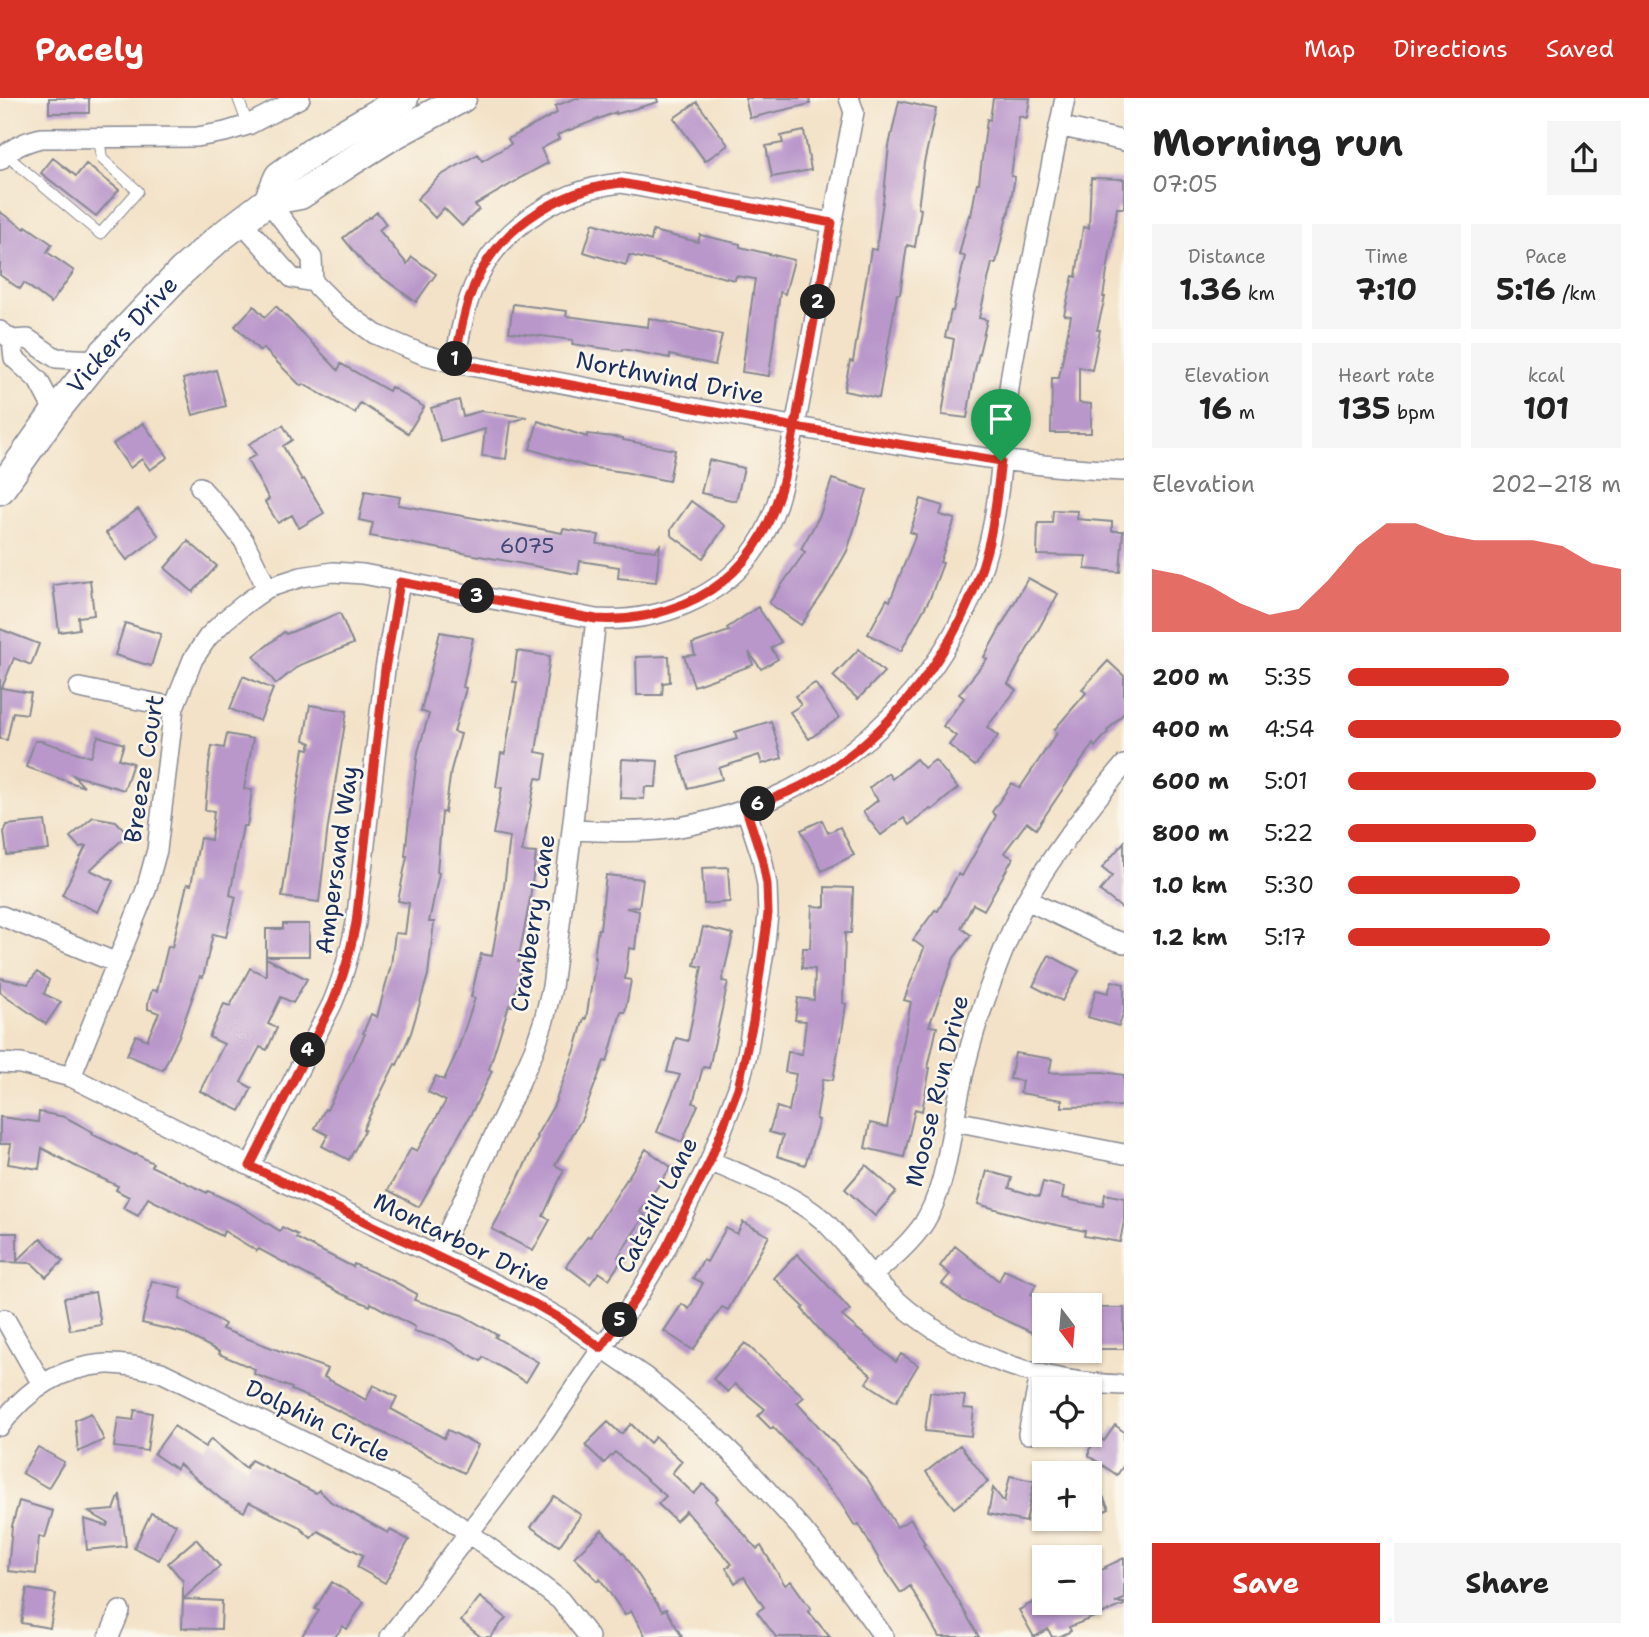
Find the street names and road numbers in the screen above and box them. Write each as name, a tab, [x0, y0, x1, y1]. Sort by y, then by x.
street label: Vickers Drive	[60, 269, 185, 401]
street label: Northwind Drive	[573, 344, 767, 412]
street label: Breeze Court	[116, 693, 172, 845]
street label: Ampersand Way	[308, 764, 366, 956]
street label: Cranberry Lane	[503, 832, 563, 1014]
street label: Moose Run Drive	[898, 992, 976, 1190]
street label: Catskill Lane	[609, 1131, 705, 1279]
street label: Montarbor Drive	[368, 1185, 556, 1299]
street label: Dolphin Circle	[240, 1372, 396, 1470]

